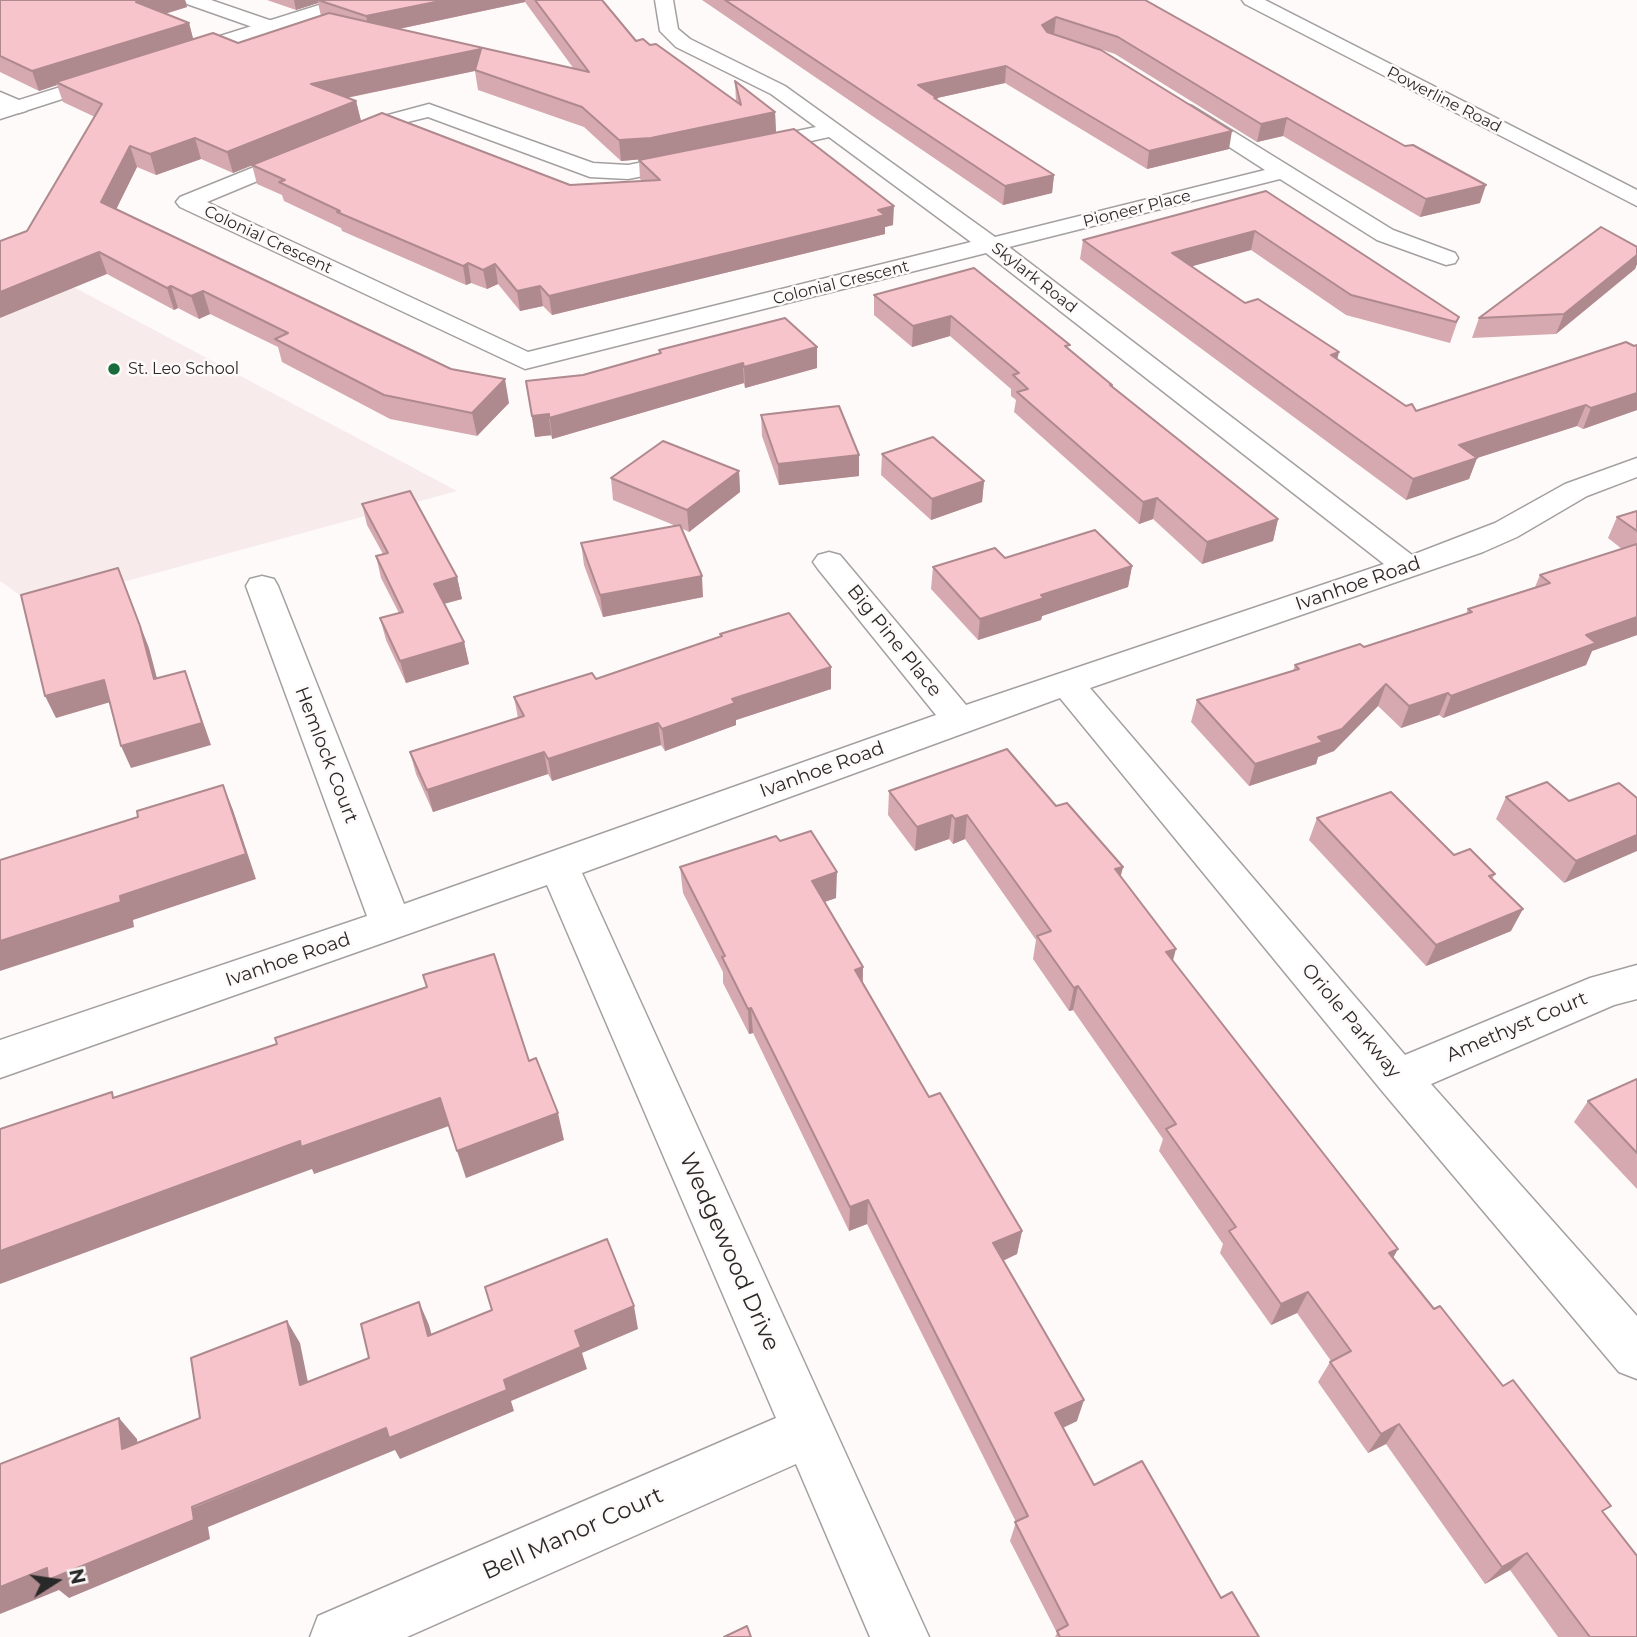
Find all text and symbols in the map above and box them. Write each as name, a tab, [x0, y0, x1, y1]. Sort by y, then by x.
street label: Powerline Road	[1384, 63, 1504, 137]
street label: Pioneer Place	[1081, 186, 1193, 232]
street label: Colonial Crescent	[201, 202, 335, 278]
street label: Skylark Road	[987, 239, 1081, 317]
street label: Colonial Crescent	[771, 257, 911, 309]
place label: St. Leo School	[128, 359, 239, 379]
marker: St. Leo School	[106, 361, 122, 377]
street label: Ivanhoe Road	[1293, 552, 1423, 616]
street label: Big Pine Place	[842, 580, 946, 702]
street label: Hemlock Court	[289, 684, 363, 826]
street label: Ivanhoe Road	[757, 737, 887, 803]
street label: Ivanhoe Road	[223, 928, 353, 992]
street label: Oriole Parkway	[1297, 959, 1405, 1083]
street label: Amethyst Court	[1443, 987, 1591, 1067]
street label: Wedgewood Drive	[673, 1149, 785, 1355]
street label: Bell Manor Court	[478, 1482, 668, 1586]
north arrow	[21, 1546, 91, 1616]
text: N	[64, 1567, 90, 1586]

